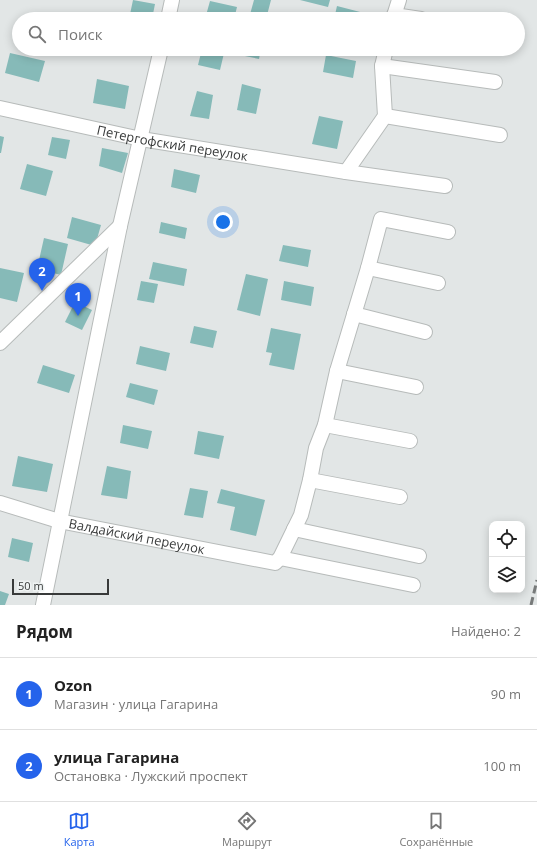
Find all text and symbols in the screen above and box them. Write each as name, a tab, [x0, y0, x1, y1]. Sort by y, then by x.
search box	[12, 12, 525, 56]
icon: search	[26, 23, 48, 45]
text: Поиск	[58, 24, 102, 44]
street label: Петергофский переулок	[95, 121, 249, 165]
your location	[213, 212, 233, 232]
pin: 2	[29, 258, 55, 291]
pin: 1	[65, 283, 91, 316]
street label: Валдайский переулок	[67, 514, 207, 558]
map controls	[489, 521, 525, 593]
button: locate	[489, 521, 525, 557]
button: layers	[489, 557, 525, 593]
scale bar	[12, 577, 109, 596]
text: 50 m	[18, 578, 44, 593]
text: Рядом	[16, 620, 73, 643]
text: Найдено: 2	[451, 622, 521, 640]
text: Ozon	[54, 675, 92, 695]
text: 1	[25, 685, 33, 703]
text: 90 m	[491, 685, 521, 703]
text: Магазин · улица Гагарина	[54, 695, 218, 713]
text: улица Гагарина	[54, 747, 179, 767]
text: 2	[25, 757, 33, 775]
text: 100 m	[483, 757, 521, 775]
text: Остановка · Лужский проспект	[54, 767, 248, 785]
tab: Карта	[64, 810, 95, 849]
tab: Маршрут	[222, 810, 272, 849]
tab: Сохранённые	[399, 810, 473, 849]

